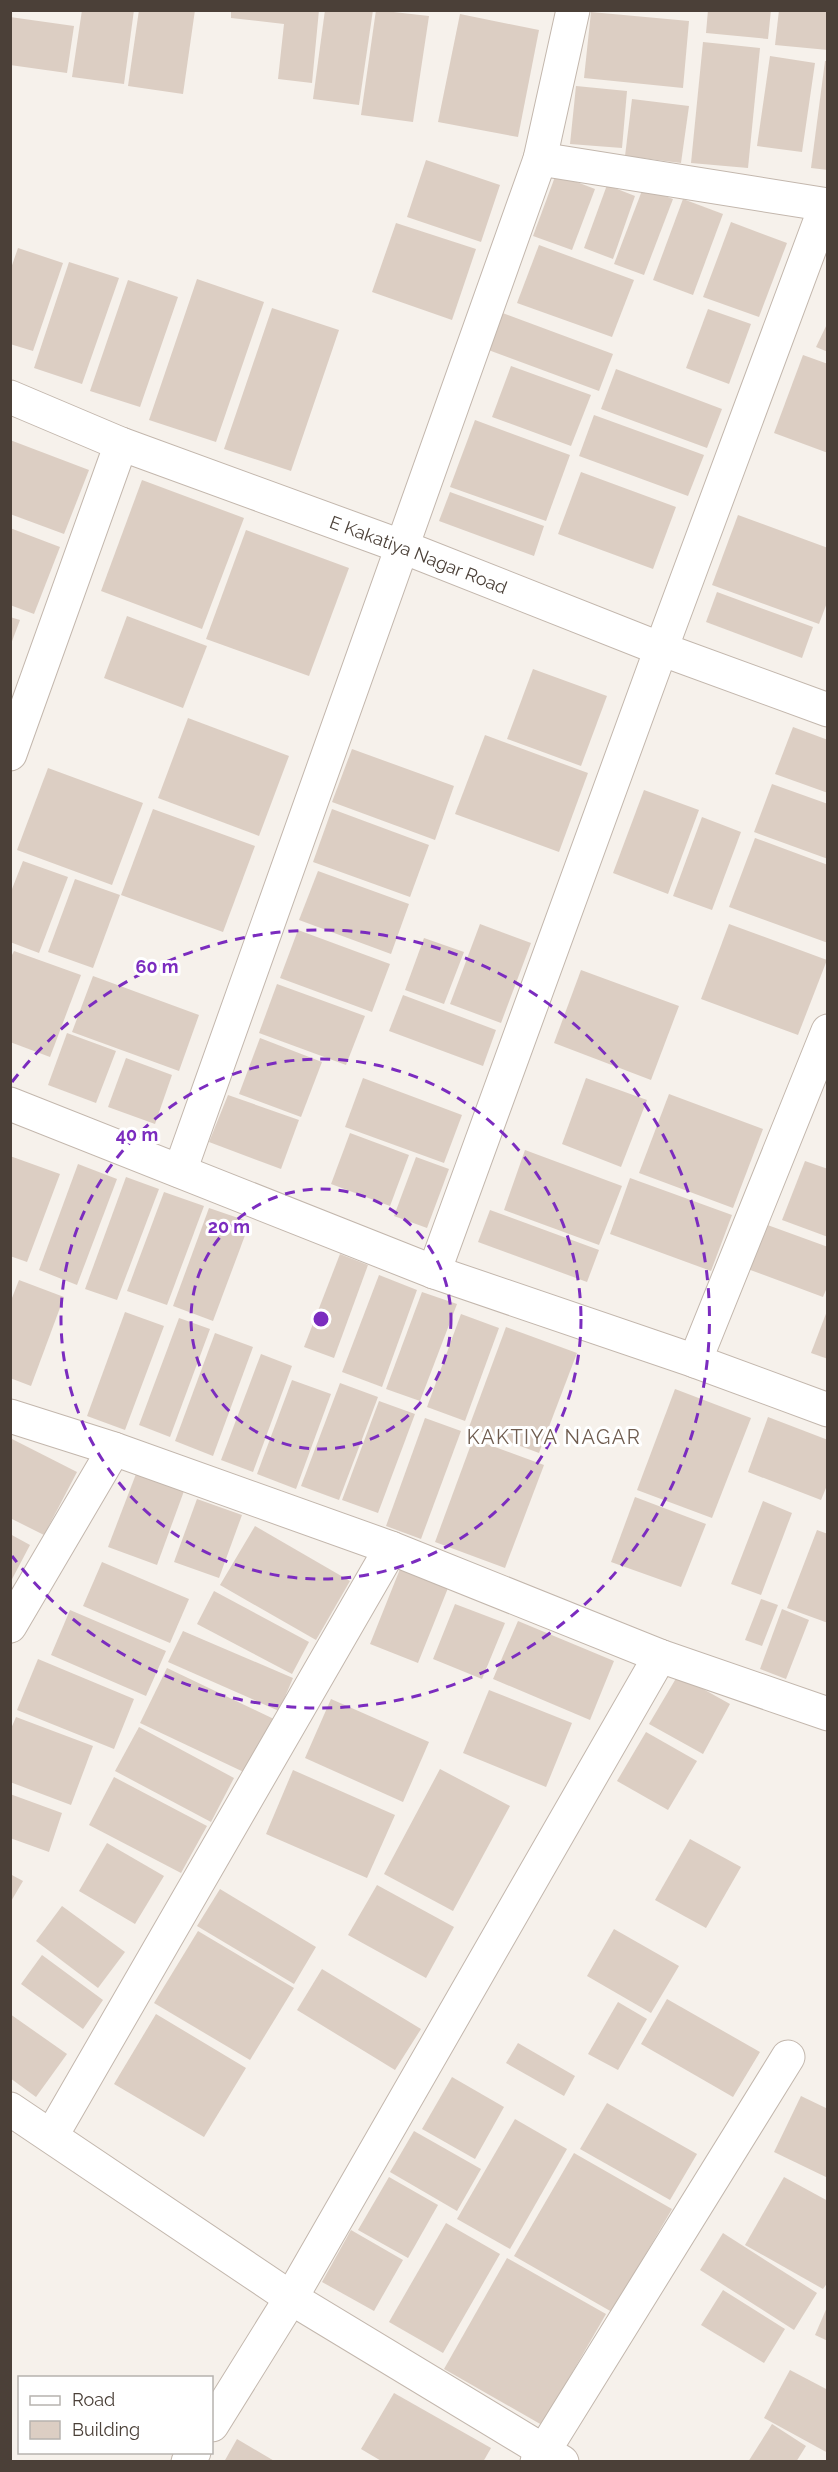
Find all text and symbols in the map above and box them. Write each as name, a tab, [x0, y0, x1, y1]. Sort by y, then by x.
street label: E Kakatiya Nagar Road	[327, 511, 510, 598]
text: 60 m	[135, 956, 179, 977]
text: 40 m	[116, 1124, 158, 1145]
text: 20 m	[208, 1216, 250, 1237]
centre of rings	[311, 1309, 331, 1329]
district label: KAKTIYA NAGAR	[467, 1425, 641, 1449]
legend	[18, 2376, 213, 2454]
text: Road	[72, 2389, 115, 2410]
text: Building	[72, 2419, 140, 2440]

